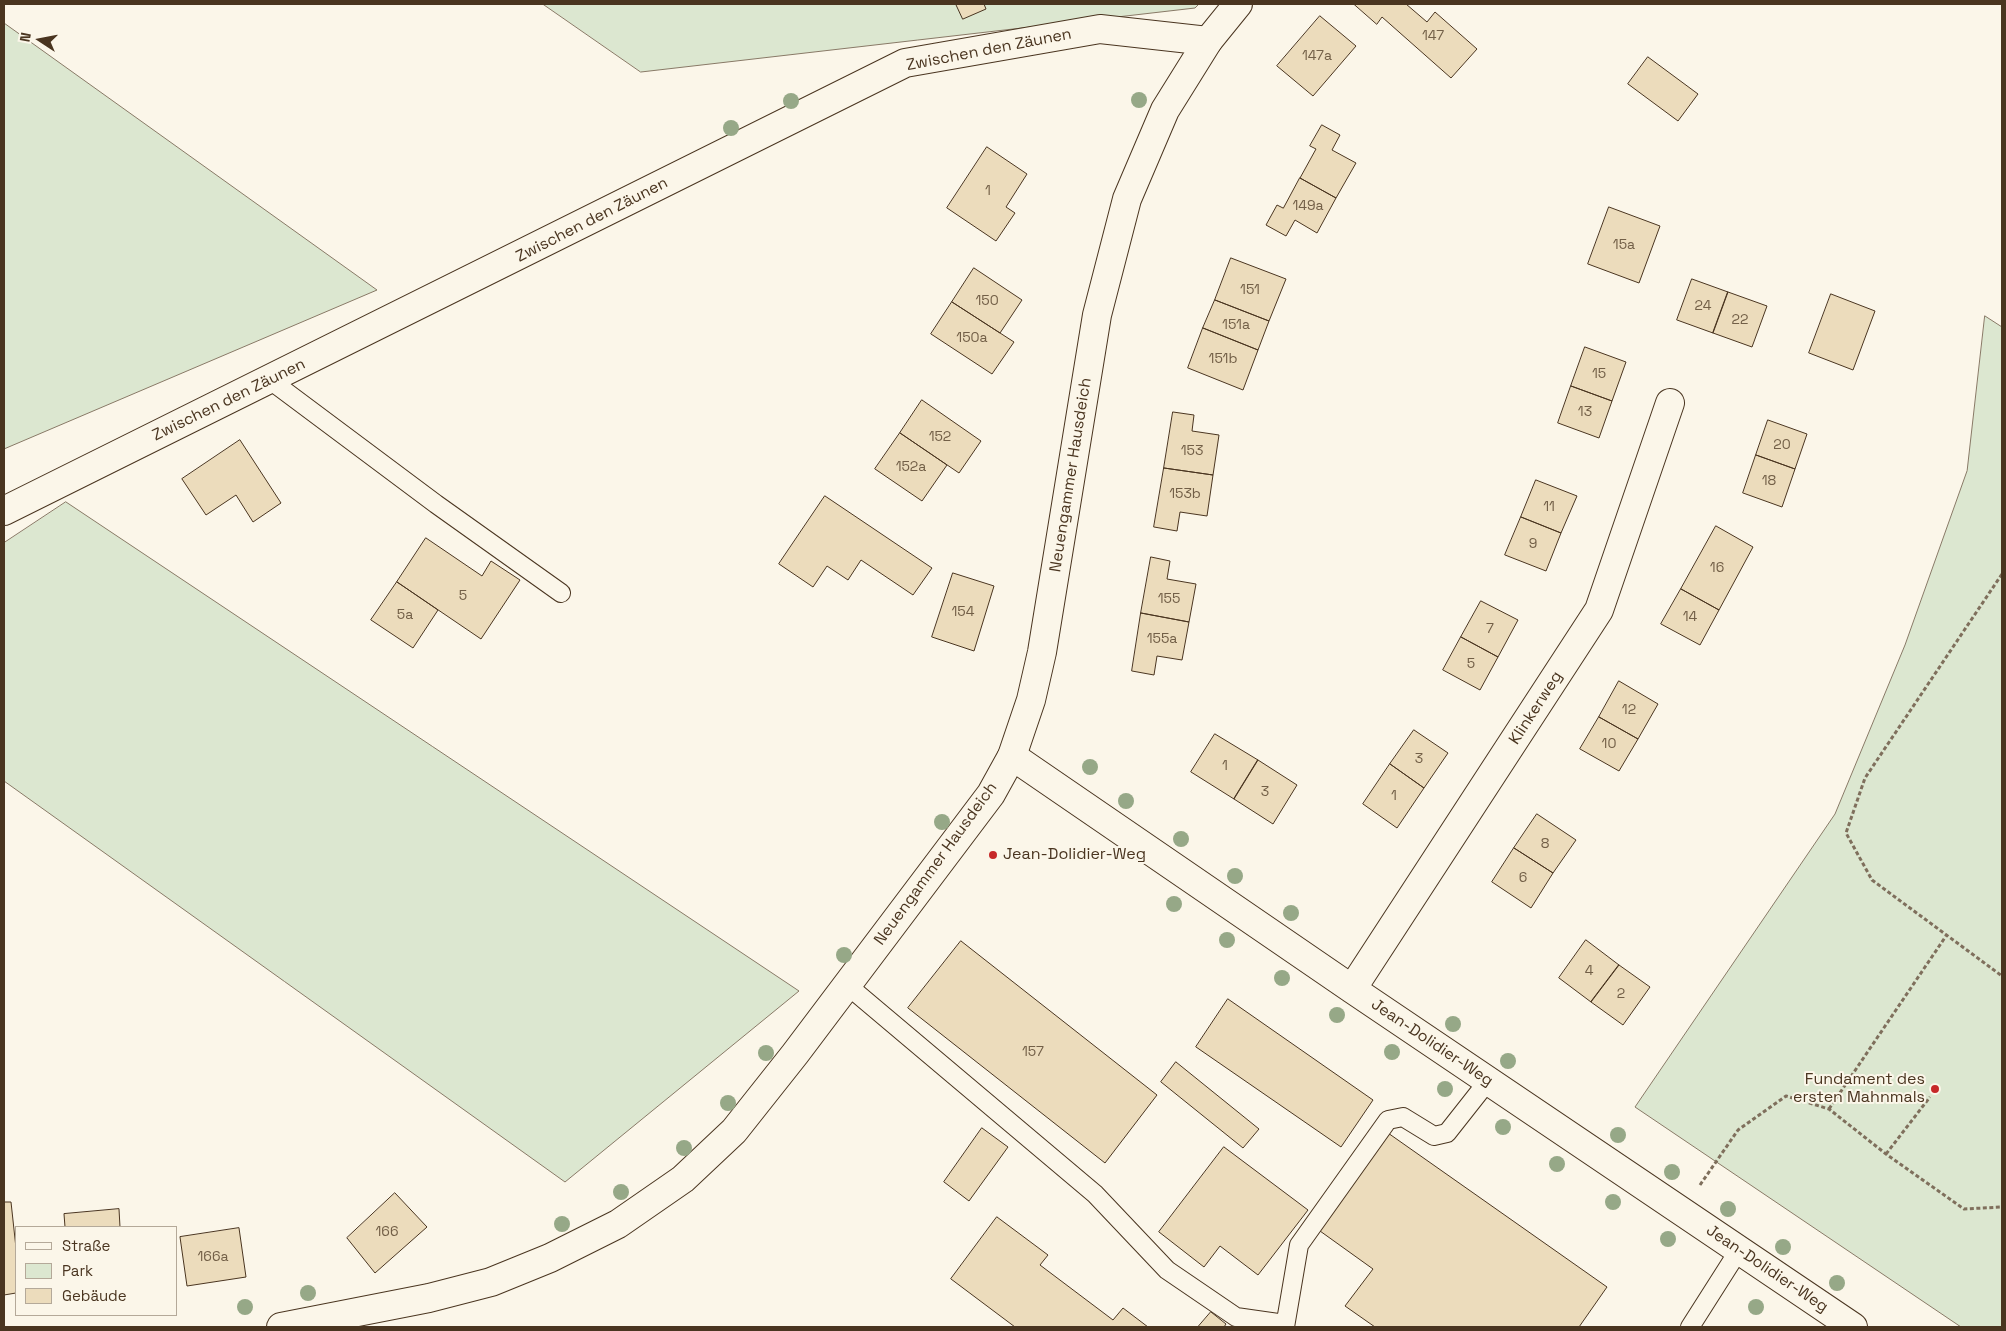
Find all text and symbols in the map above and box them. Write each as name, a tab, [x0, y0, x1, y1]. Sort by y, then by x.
north arrow	[15, 15, 65, 65]
street label: Zwischen den Zäunen	[905, 25, 1073, 75]
house number: 147	[1422, 28, 1444, 44]
text: N	[16, 31, 35, 43]
house number: 147a	[1302, 48, 1332, 64]
street label: Zwischen den Zäunen	[513, 173, 671, 267]
house number: 1	[985, 183, 991, 199]
house number: 149a	[1292, 198, 1324, 214]
house number: 15a	[1613, 237, 1635, 253]
house number: 151	[1240, 282, 1260, 298]
house number: 150	[975, 293, 999, 309]
house number: 24	[1695, 298, 1711, 314]
house number: 22	[1732, 312, 1748, 328]
house number: 151a	[1222, 317, 1250, 333]
house number: 150a	[956, 330, 988, 346]
house number: 151b	[1209, 351, 1237, 367]
street label: Zwischen den Zäunen	[149, 355, 309, 445]
house number: 15	[1592, 366, 1606, 382]
street label: Neuengammer Hausdeich	[1046, 376, 1096, 574]
house number: 13	[1578, 404, 1592, 420]
house number: 152	[929, 429, 951, 445]
house number: 20	[1773, 437, 1791, 453]
house number: 153	[1181, 443, 1203, 459]
house number: 152a	[896, 459, 926, 475]
house number: 18	[1762, 473, 1776, 489]
house number: 153b	[1169, 486, 1201, 502]
house number: 11	[1543, 499, 1555, 515]
house number: 9	[1529, 536, 1537, 552]
house number: 16	[1710, 560, 1724, 576]
house number: 5	[459, 588, 467, 604]
house number: 155	[1158, 591, 1180, 607]
house number: 154	[952, 604, 974, 620]
house number: 5a	[397, 607, 413, 623]
house number: 14	[1683, 609, 1697, 625]
house number: 7	[1486, 621, 1494, 637]
house number: 155a	[1147, 631, 1177, 647]
house number: 5	[1467, 656, 1475, 672]
street label: Klinkerweg	[1505, 668, 1567, 748]
house number: 12	[1622, 702, 1636, 718]
house number: 10	[1602, 736, 1616, 752]
house number: 3	[1415, 751, 1423, 767]
house number: 1	[1222, 758, 1228, 774]
street label: Neuengammer Hausdeich	[870, 779, 1002, 949]
house number: 3	[1261, 784, 1269, 800]
house number: 1	[1391, 788, 1397, 804]
house number: 8	[1541, 836, 1549, 852]
place label: Jean-Dolidier-Weg	[1003, 845, 1146, 865]
marker: Jean-Dolidier-Weg	[987, 849, 999, 861]
house number: 6	[1519, 870, 1527, 886]
house number: 4	[1585, 963, 1593, 979]
house number: 2	[1617, 986, 1625, 1002]
street label: Jean-Dolidier-Weg	[1367, 995, 1497, 1091]
house number: 157	[1022, 1044, 1044, 1060]
place label: Fundament des ersten Mahnmals	[1793, 1070, 1925, 1108]
marker: Fundament des ersten Mahnmals	[1929, 1083, 1941, 1095]
street label: Jean-Dolidier-Weg	[1702, 1221, 1832, 1317]
house number: 166	[376, 1224, 398, 1240]
legend	[15, 1226, 178, 1316]
text: Straße	[62, 1236, 110, 1255]
house number: 166a	[197, 1249, 229, 1265]
text: Park	[62, 1261, 93, 1280]
text: Gebäude	[62, 1286, 127, 1305]

